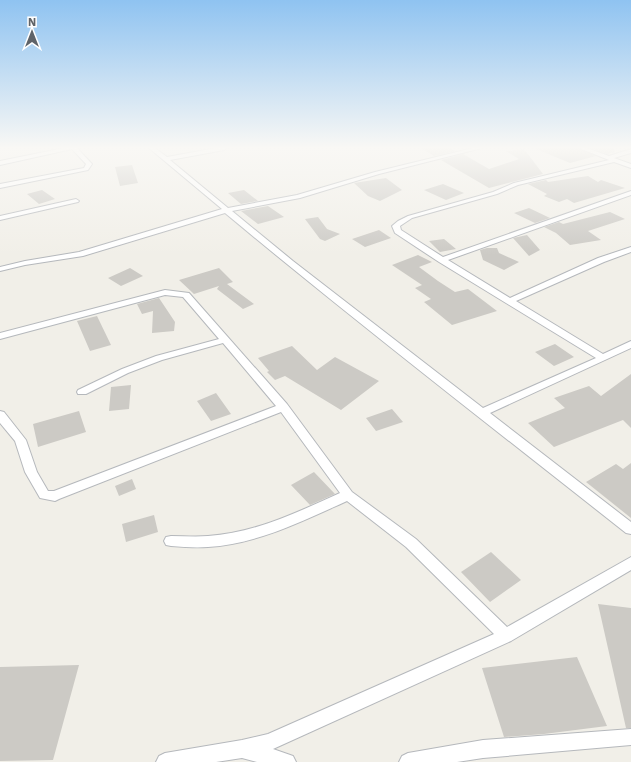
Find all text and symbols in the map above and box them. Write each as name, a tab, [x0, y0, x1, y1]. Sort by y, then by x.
north arrow	[12, 12, 52, 52]
text: N	[28, 16, 36, 29]

